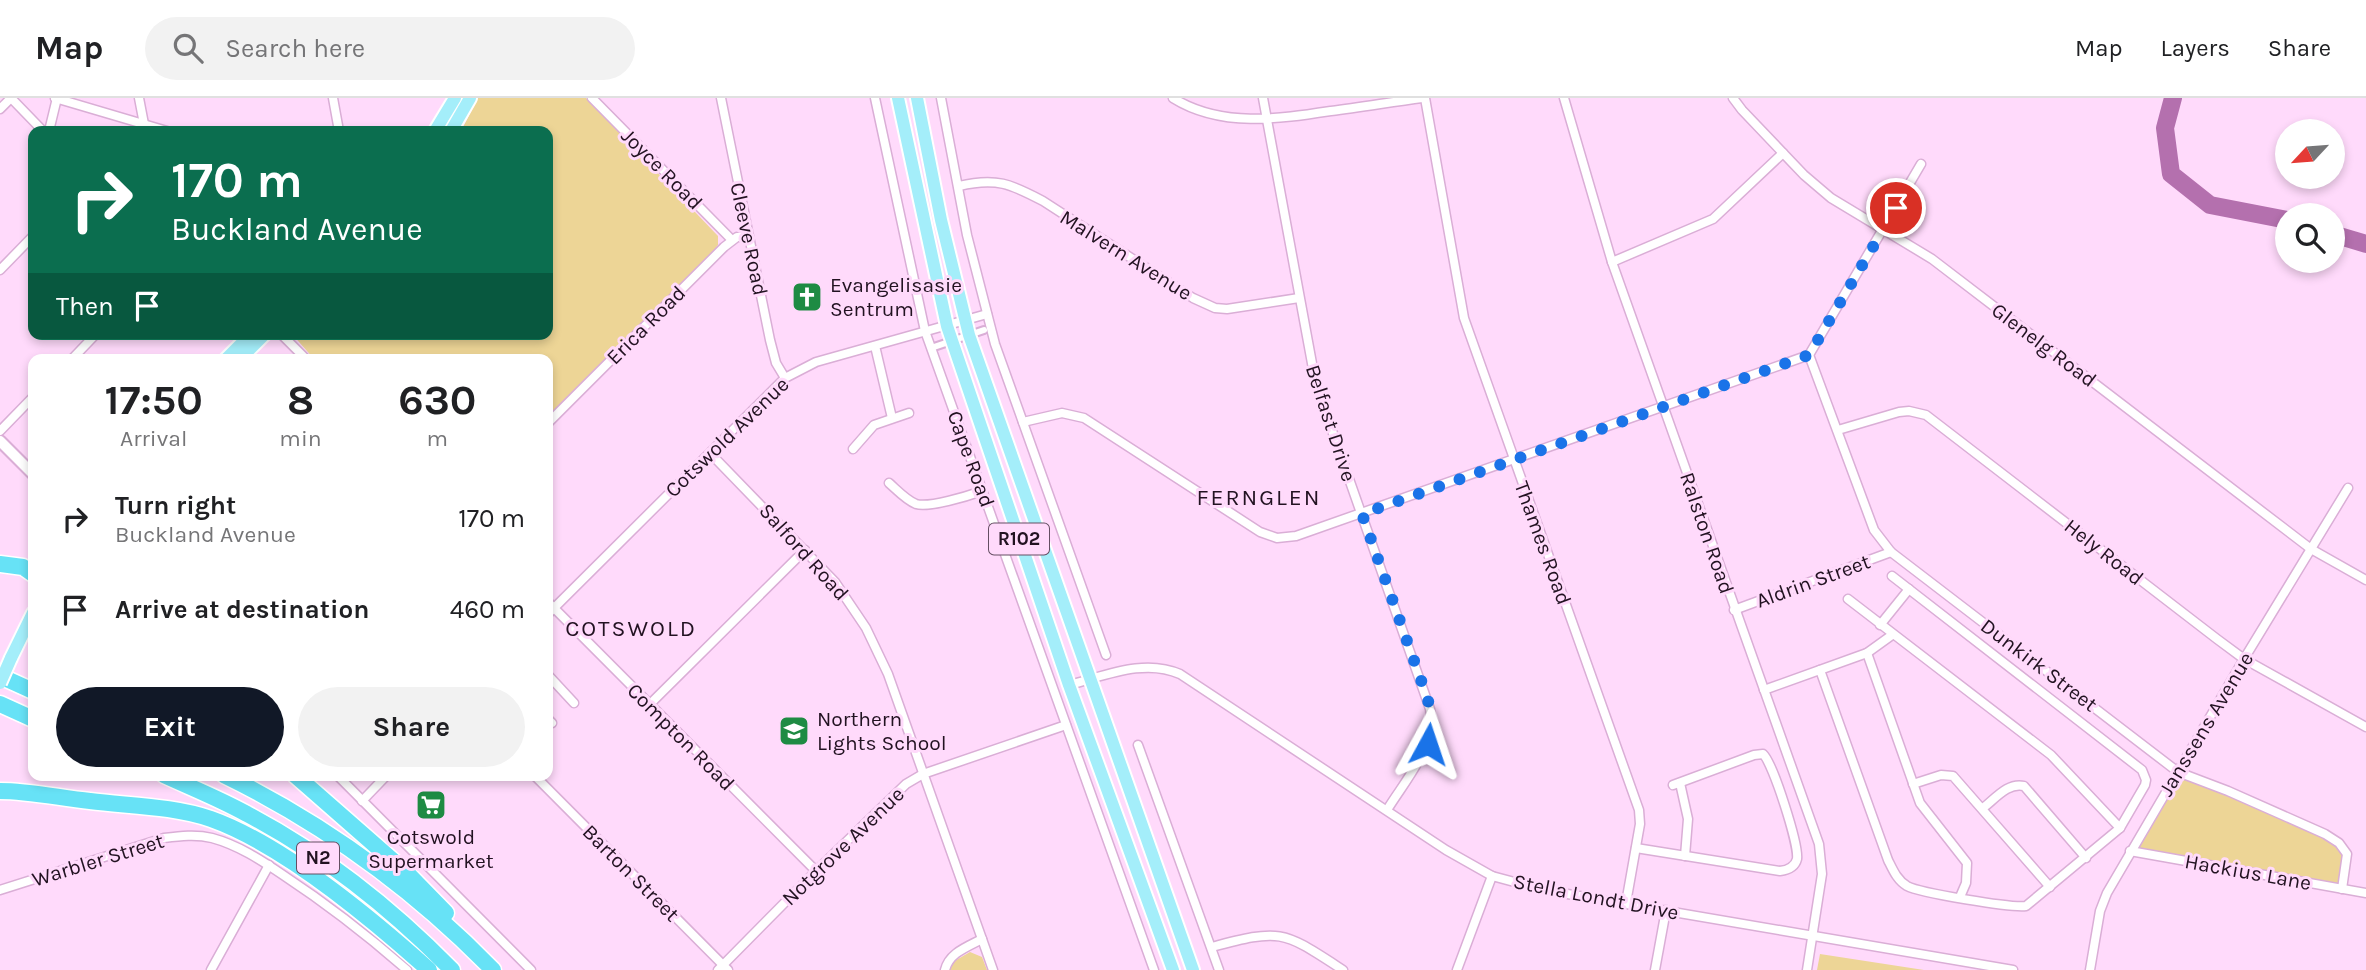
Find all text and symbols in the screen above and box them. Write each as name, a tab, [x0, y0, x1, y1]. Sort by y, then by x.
search box	[145, 17, 635, 80]
text: Map	[35, 29, 103, 67]
icon: search	[169, 29, 207, 67]
text: Search here	[225, 33, 365, 64]
text: Map	[2075, 34, 2123, 62]
text: Layers	[2161, 34, 2230, 62]
text: Share	[2268, 34, 2331, 62]
north arrow	[2275, 119, 2345, 189]
map controls	[2275, 119, 2345, 273]
street label: Joyce Road	[617, 124, 707, 214]
text: 170 m	[171, 152, 303, 209]
icon: right	[56, 154, 147, 245]
pin	[1866, 178, 1926, 238]
street label: Cleeve Road	[725, 180, 773, 298]
icon: arrive	[1877, 189, 1915, 227]
button: search	[2275, 203, 2345, 273]
street label: Malvern Avenue	[1056, 205, 1196, 305]
text: Buckland Avenue	[171, 211, 423, 248]
place label: Evangelisasie Sentrum	[830, 273, 962, 321]
church icon: Evangelisasie Sentrum	[790, 280, 824, 314]
street label: Erica Road	[602, 281, 690, 369]
icon: arrive	[128, 287, 166, 325]
text: Then	[56, 291, 114, 322]
street label: Glenelg Road	[1987, 298, 2101, 392]
street label: Belfast Drive	[1301, 362, 1361, 484]
street label: Cotswold Avenue	[660, 372, 794, 502]
text: 17:50	[105, 375, 203, 425]
text: 8	[287, 375, 314, 425]
text: 630	[398, 375, 476, 425]
street label: Cape Road	[942, 408, 1000, 510]
text: Arrival	[120, 425, 187, 452]
text: min	[279, 425, 322, 452]
text: m	[427, 425, 448, 452]
street label: Ralston Road	[1675, 469, 1739, 597]
street label: Thames Road	[1510, 478, 1576, 608]
district label: FERNGLEN	[1196, 484, 1322, 511]
text: Turn right	[115, 490, 236, 521]
street label: Salford Road	[754, 499, 854, 605]
icon: right	[56, 500, 94, 538]
text: 170 m	[458, 503, 525, 534]
street label: Hely Road	[2060, 514, 2148, 590]
text: Buckland Avenue	[115, 521, 296, 548]
road number: R102	[989, 524, 1049, 554]
street label: Aldrin Street	[1753, 549, 1873, 613]
icon: arrive	[56, 591, 94, 629]
text: Arrive at destination	[115, 594, 369, 625]
text: 460 m	[450, 594, 525, 625]
street label: Dunkirk Street	[1976, 613, 2102, 717]
district label: COTSWOLD	[565, 615, 697, 642]
street label: Janssens Avenue	[2154, 648, 2258, 800]
street label: Compton Road	[622, 678, 740, 796]
button: Exit	[56, 687, 284, 767]
button: Share	[298, 687, 525, 767]
place label: Northern Lights School	[817, 707, 947, 755]
position arrow	[1391, 707, 1465, 781]
school or university icon: Northern Lights School	[777, 714, 811, 748]
street label: Notgrove Avenue	[777, 782, 909, 910]
supermarket icon: Cotswold Supermarket	[414, 788, 448, 822]
street label: Barton Street	[578, 820, 684, 926]
place label: Cotswold Supermarket	[368, 825, 494, 873]
street label: Warbler Street	[29, 829, 167, 891]
road number: N2	[297, 842, 339, 874]
street label: Hackius Lane	[2183, 849, 2313, 895]
street label: Stella Londt Drive	[1511, 869, 1681, 925]

